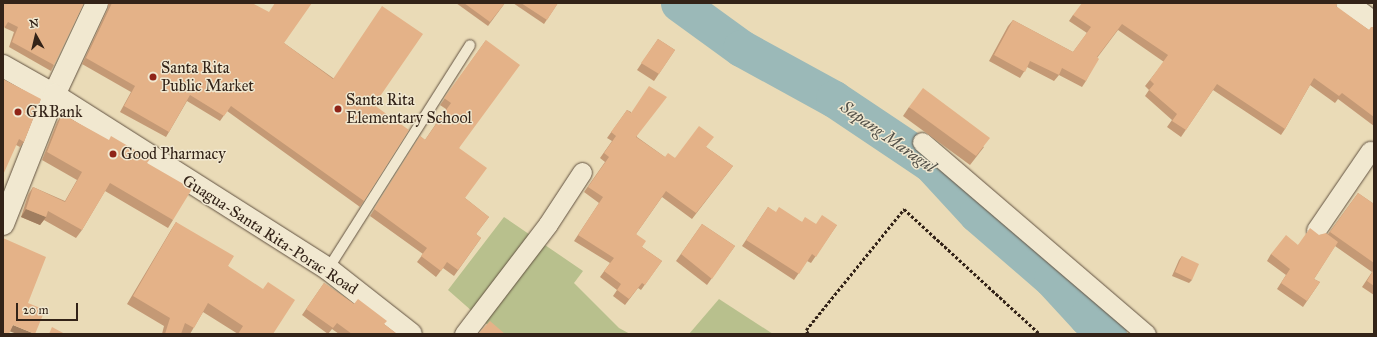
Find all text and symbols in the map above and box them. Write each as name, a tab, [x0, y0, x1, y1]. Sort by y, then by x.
north arrow	[16, 16, 56, 56]
text: N	[29, 17, 40, 31]
place label: Santa Rita Public Market	[161, 58, 254, 96]
marker: Santa Rita Public Market	[148, 72, 158, 82]
place label: Santa Rita Elementary School	[346, 90, 472, 128]
water label: Sapang Maragul	[837, 97, 939, 177]
place label: GRBank	[26, 102, 82, 122]
marker: Santa Rita Elementary School	[333, 104, 343, 114]
marker: GRBank	[13, 107, 23, 117]
place label: Good Pharmacy	[121, 144, 226, 164]
marker: Good Pharmacy	[108, 149, 118, 159]
street label: Guagua-Santa Rita-Porac Road	[179, 171, 361, 299]
scale bar	[18, 295, 80, 321]
text: 20 m	[23, 303, 49, 317]

